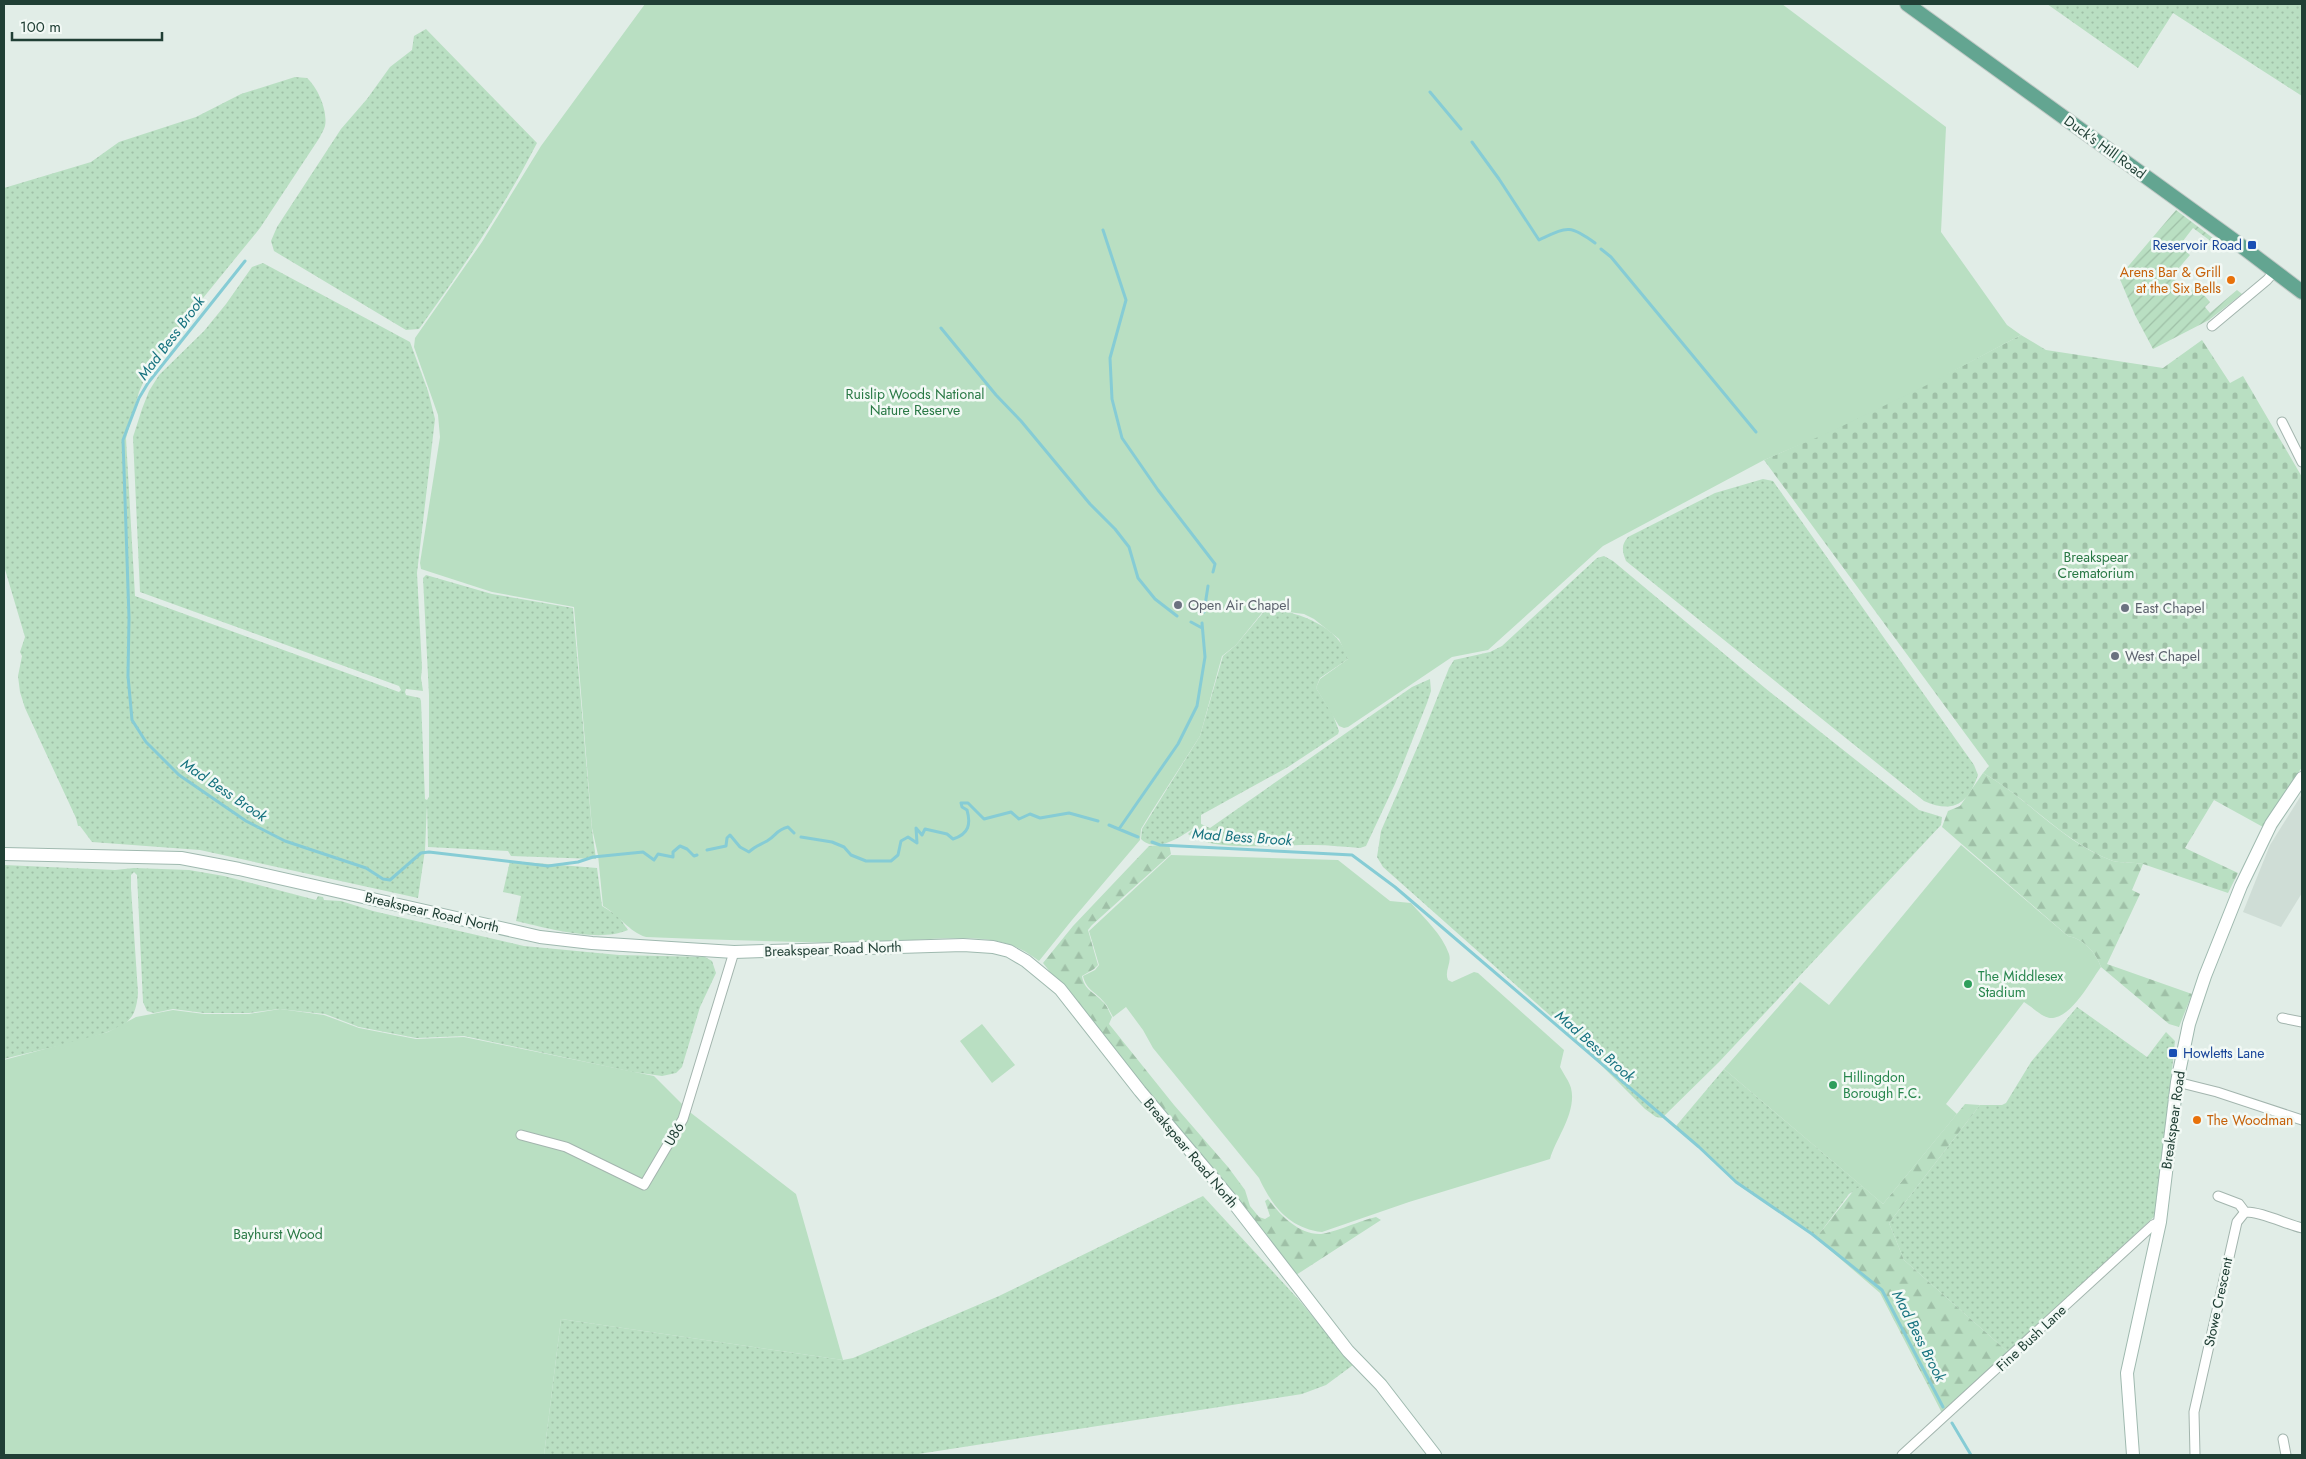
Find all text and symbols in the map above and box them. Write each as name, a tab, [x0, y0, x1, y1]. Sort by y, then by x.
scale bar	[12, 10, 162, 42]
text: 100 m	[20, 16, 61, 38]
street label: Duck's Hill Road	[2060, 111, 2150, 183]
place label: Reservoir Road	[2152, 235, 2242, 255]
marker: Reservoir Road	[2246, 239, 2258, 251]
place label: Arens Bar & Grill at the Six Bells	[2120, 262, 2221, 298]
marker: Arens Bar & Grill at the Six Bells	[2225, 274, 2237, 286]
water label: Mad Bess Brook	[132, 291, 210, 385]
park label: Ruislip Woods National Nature Reserve	[846, 384, 984, 420]
park label: Breakspear Crematorium	[2058, 547, 2134, 583]
place label: Open Air Chapel	[1188, 595, 1290, 615]
place label: East Chapel	[2135, 598, 2205, 618]
marker: Open Air Chapel	[1172, 599, 1184, 611]
marker: East Chapel	[2119, 602, 2131, 614]
place label: West Chapel	[2125, 646, 2200, 666]
marker: West Chapel	[2109, 650, 2121, 662]
water label: Mad Bess Brook	[176, 753, 272, 827]
water label: Mad Bess Brook	[1191, 823, 1293, 852]
street label: Breakspear Road North	[363, 887, 501, 937]
street label: Breakspear Road North	[764, 937, 902, 961]
place label: The Middlesex Stadium	[1978, 966, 2063, 1002]
marker: The Middlesex Stadium	[1962, 978, 1974, 990]
water label: Mad Bess Brook	[1550, 1005, 1640, 1087]
place label: Howletts Lane	[2183, 1043, 2265, 1063]
marker: Howletts Lane	[2167, 1047, 2179, 1059]
place label: Hillingdon Borough F.C.	[1843, 1067, 1921, 1103]
street label: Breakspear Road	[2156, 1069, 2190, 1171]
marker: Hillingdon Borough F.C.	[1827, 1079, 1839, 1091]
street label: Breakspear Road North	[1139, 1094, 1243, 1212]
place label: The Woodman	[2207, 1110, 2293, 1130]
marker: The Woodman	[2191, 1114, 2203, 1126]
street label: U86	[659, 1118, 689, 1150]
park label: Bayhurst Wood	[233, 1224, 323, 1244]
street label: Stowe Crescent	[2199, 1255, 2237, 1349]
water label: Mad Bess Brook	[1887, 1286, 1952, 1386]
street label: Fine Bush Lane	[1992, 1300, 2070, 1376]

